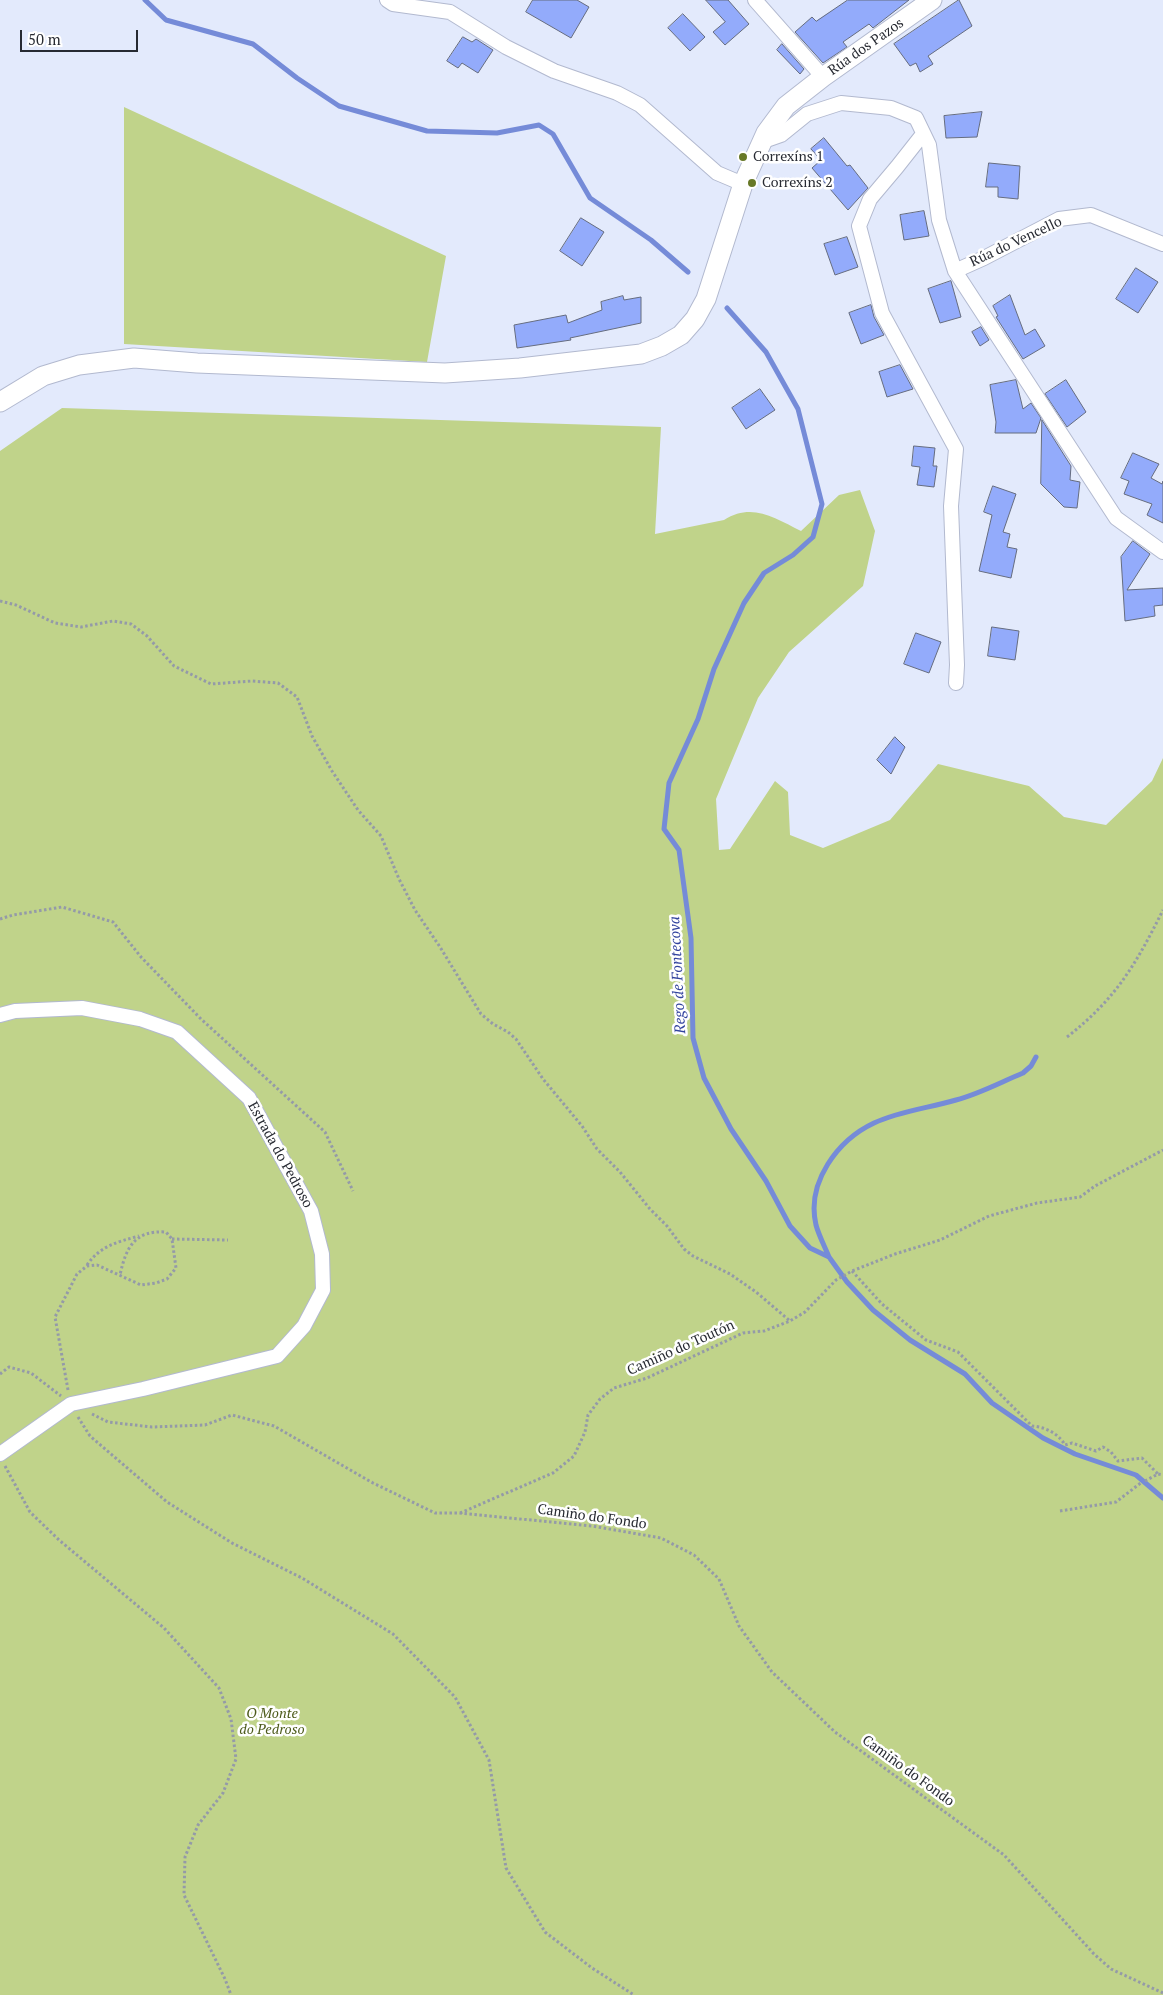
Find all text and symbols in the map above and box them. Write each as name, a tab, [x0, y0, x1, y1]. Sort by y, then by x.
street label: Rúa dos Pazos	[825, 15, 907, 79]
scale bar	[22, 20, 140, 52]
text: 50 m	[28, 29, 61, 49]
place label: Correxíns 1	[753, 149, 824, 165]
marker: Correxíns 1	[737, 151, 749, 163]
place label: Correxíns 2	[762, 175, 833, 191]
marker: Correxíns 2	[746, 177, 758, 189]
street label: Rúa do Vencello	[967, 213, 1065, 271]
water label: Rego de Fontecova	[666, 916, 690, 1034]
street label: Estrada do Pedroso	[244, 1099, 316, 1211]
street label: Camiño do Toutón	[625, 1317, 737, 1379]
street label: Camiño do Fondo	[536, 1501, 648, 1533]
park label: O Monte do Pedroso	[239, 1706, 305, 1738]
street label: Camiño do Fondo	[859, 1732, 957, 1810]

